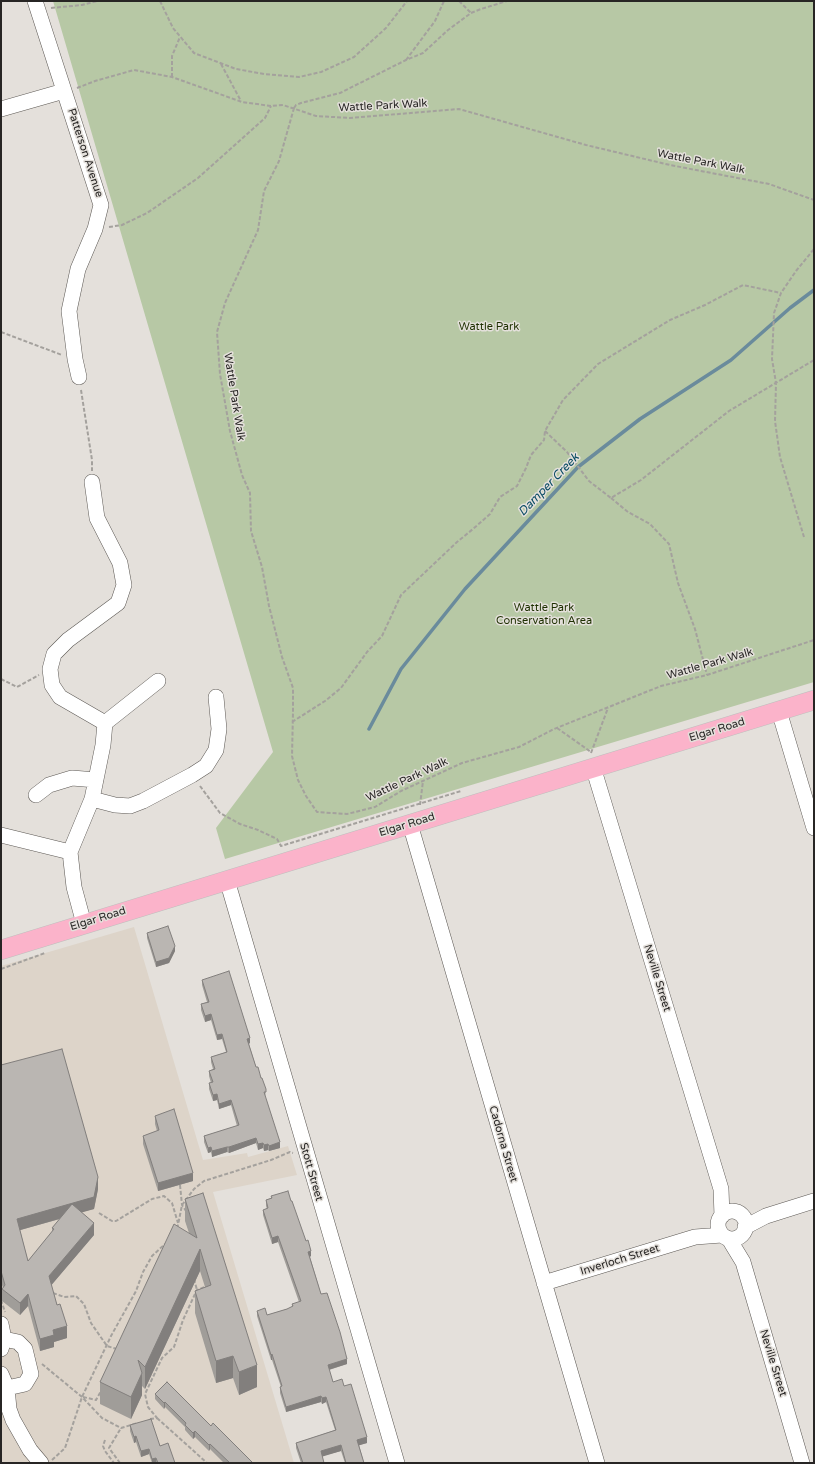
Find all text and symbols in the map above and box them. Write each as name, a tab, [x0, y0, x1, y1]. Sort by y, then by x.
street label: Wattle Park Walk	[338, 97, 428, 115]
street label: Patterson Avenue	[64, 107, 106, 199]
street label: Wattle Park Walk	[656, 147, 746, 177]
park label: Wattle Park	[459, 320, 519, 334]
street label: Wattle Park Walk	[221, 352, 247, 442]
water label: Damper Creek	[516, 451, 582, 519]
park label: Wattle Park Conservation Area	[496, 601, 592, 627]
street label: Wattle Park Walk	[665, 645, 755, 683]
street label: Elgar Road	[688, 715, 746, 745]
street label: Wattle Park Walk	[364, 755, 450, 805]
street label: Elgar Road	[378, 810, 436, 840]
street label: Elgar Road	[69, 904, 127, 934]
street label: Neville Street	[641, 943, 673, 1013]
street label: Cadorna Street	[486, 1104, 520, 1184]
street label: Stott Street	[296, 1141, 326, 1203]
street label: Inverloch Street	[579, 1242, 661, 1278]
street label: Neville Street	[757, 1328, 789, 1398]

